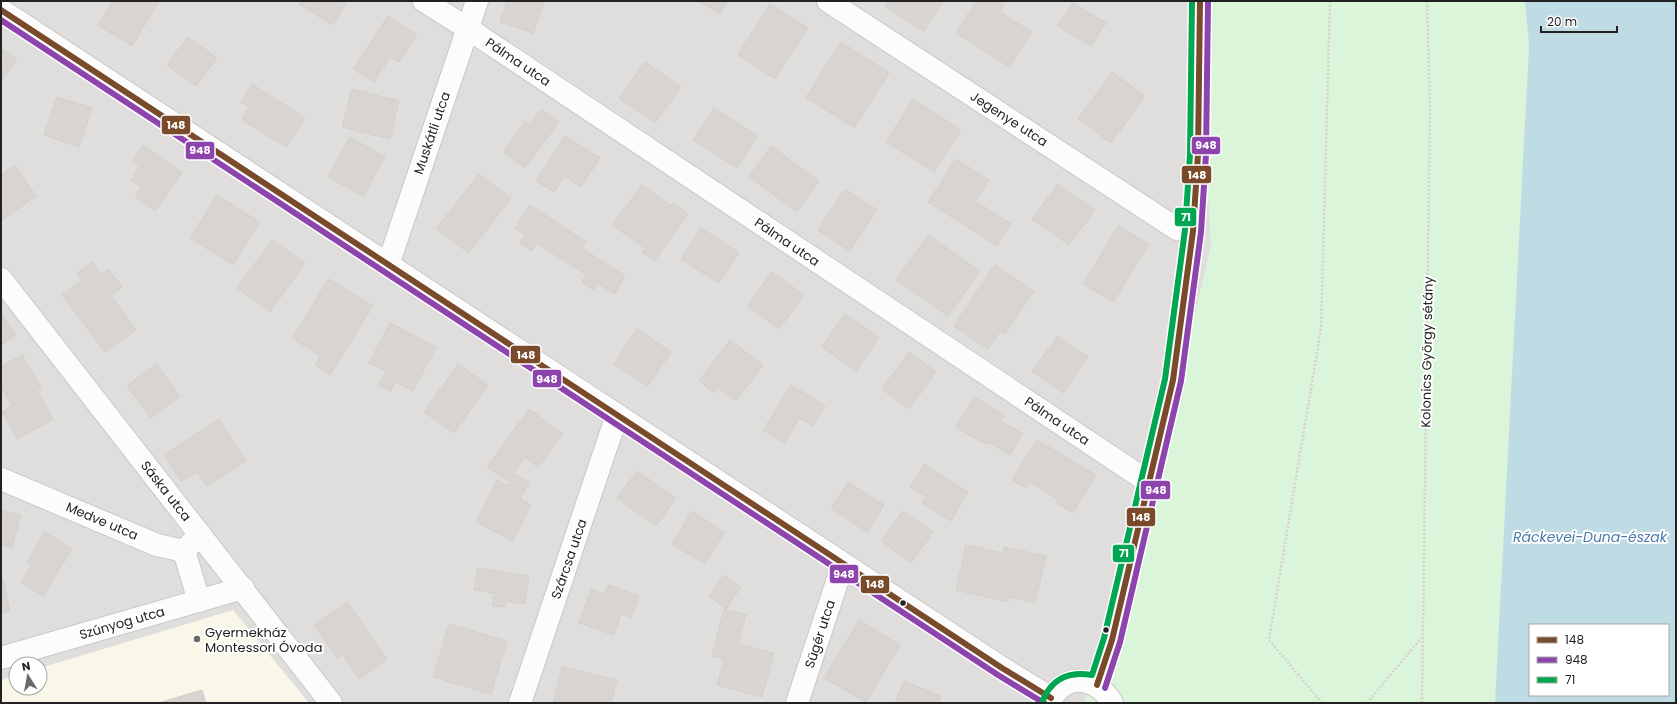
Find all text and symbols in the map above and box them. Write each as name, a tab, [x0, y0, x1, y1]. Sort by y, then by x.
scale bar	[1541, 8, 1617, 34]
text: 20 m	[1547, 13, 1577, 30]
street label: Pálma utca	[482, 33, 554, 91]
street label: Jegenye utca	[967, 87, 1051, 151]
street label: Muskátli utca	[409, 89, 455, 177]
line badge: 148	[161, 115, 191, 135]
text: 148	[167, 117, 185, 133]
line badge: 948	[1191, 136, 1221, 155]
text: 948	[1195, 137, 1217, 153]
line badge: 948	[185, 141, 215, 160]
text: 948	[189, 142, 211, 158]
line badge: 148	[1181, 165, 1212, 184]
text: 148	[1188, 167, 1206, 183]
line badge: 71	[1174, 207, 1197, 227]
text: 71	[1181, 209, 1191, 225]
street label: Pálma utca	[751, 213, 823, 271]
street label: Kolonics György sétány	[1416, 275, 1438, 428]
line badge: 148	[510, 345, 541, 364]
text: 148	[517, 347, 535, 363]
line badge: 948	[532, 369, 562, 388]
text: 948	[536, 371, 558, 387]
street label: Pálma utca	[1021, 392, 1093, 450]
street label: Sáska utca	[136, 457, 196, 525]
line badge: 948	[1140, 480, 1171, 500]
text: 948	[1145, 482, 1167, 498]
street label: Medve utca	[63, 497, 141, 545]
line badge: 148	[1126, 507, 1156, 527]
text: 148	[1132, 509, 1150, 525]
street label: Szárcsa utca	[546, 516, 592, 602]
water label: Ráckevei-Duna-észak	[1513, 527, 1668, 547]
line badge: 71	[1112, 544, 1135, 563]
text: 71	[1119, 545, 1129, 561]
line badge: 948	[829, 564, 859, 584]
text: 948	[833, 566, 855, 582]
line badge: 148	[860, 575, 890, 594]
text: 148	[866, 576, 884, 592]
street label: Sügér utca	[800, 597, 840, 671]
unlabelled marker	[898, 598, 908, 608]
street label: Szúnyog utca	[77, 602, 167, 644]
place label: Gyermekház Montessori Óvoda	[205, 623, 322, 657]
legend	[1529, 624, 1669, 696]
unlabelled marker	[1101, 625, 1111, 635]
text: 148	[1565, 631, 1584, 648]
marker: Gyermekház Montessori Óvoda	[192, 634, 202, 644]
text: 948	[1565, 651, 1588, 668]
north arrow	[8, 656, 48, 696]
text: N	[21, 658, 32, 675]
text: 71	[1565, 671, 1575, 688]

